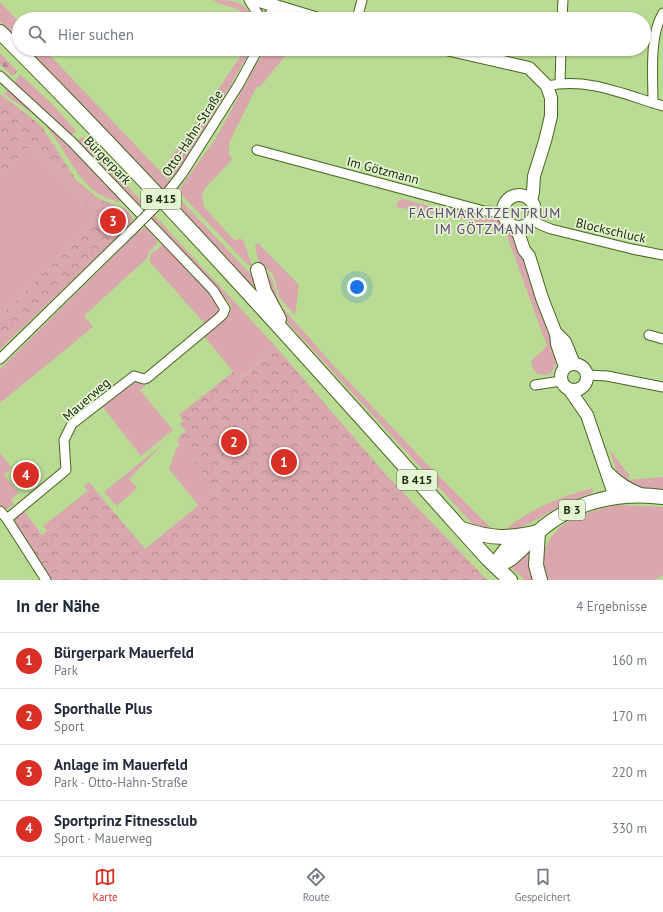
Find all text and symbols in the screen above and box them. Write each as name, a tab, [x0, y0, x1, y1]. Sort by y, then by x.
search box	[12, 12, 651, 56]
icon: search	[26, 23, 48, 45]
text: Hier suchen	[58, 25, 134, 44]
street label: Otto-Hahn-Straße	[158, 87, 227, 180]
street label: Bürgerpark	[80, 132, 136, 189]
street label: Im Götzmann	[345, 153, 421, 188]
road number: B 415	[141, 189, 181, 209]
district label: FACHMARKTZENTRUM IM GÖTZMANN	[409, 204, 561, 238]
pin: 3	[100, 206, 126, 236]
street label: Blockschluck	[574, 214, 649, 247]
your location	[347, 277, 367, 297]
street label: Mauerweg	[59, 374, 114, 425]
pin: 2	[221, 427, 247, 457]
pin: 1	[271, 447, 297, 477]
pin: 4	[13, 460, 39, 490]
road number: B 415	[397, 470, 437, 490]
road number: B 3	[559, 500, 585, 520]
text: In der Nähe	[16, 595, 100, 617]
text: 4 Ergebnisse	[576, 598, 647, 615]
text: Bürgerpark Mauerfeld	[54, 643, 194, 662]
text: 1	[25, 652, 33, 669]
text: 160 m	[612, 652, 647, 669]
text: Park	[54, 662, 78, 679]
text: Sporthalle Plus	[54, 699, 152, 718]
text: 2	[25, 708, 33, 725]
text: 170 m	[612, 708, 647, 725]
text: Sport	[54, 718, 84, 735]
text: Anlage im Mauerfeld	[54, 755, 188, 774]
text: 3	[25, 764, 33, 781]
text: 220 m	[612, 764, 647, 781]
text: Park · Otto-Hahn-Straße	[54, 774, 188, 791]
text: Sportprinz Fitnessclub	[54, 811, 197, 830]
text: 4	[25, 820, 33, 837]
text: 330 m	[612, 820, 647, 837]
text: Sport · Mauerweg	[54, 830, 152, 847]
tab: Karte	[93, 866, 118, 904]
tab: Route	[303, 866, 330, 904]
tab: Gespeichert	[515, 866, 570, 904]

